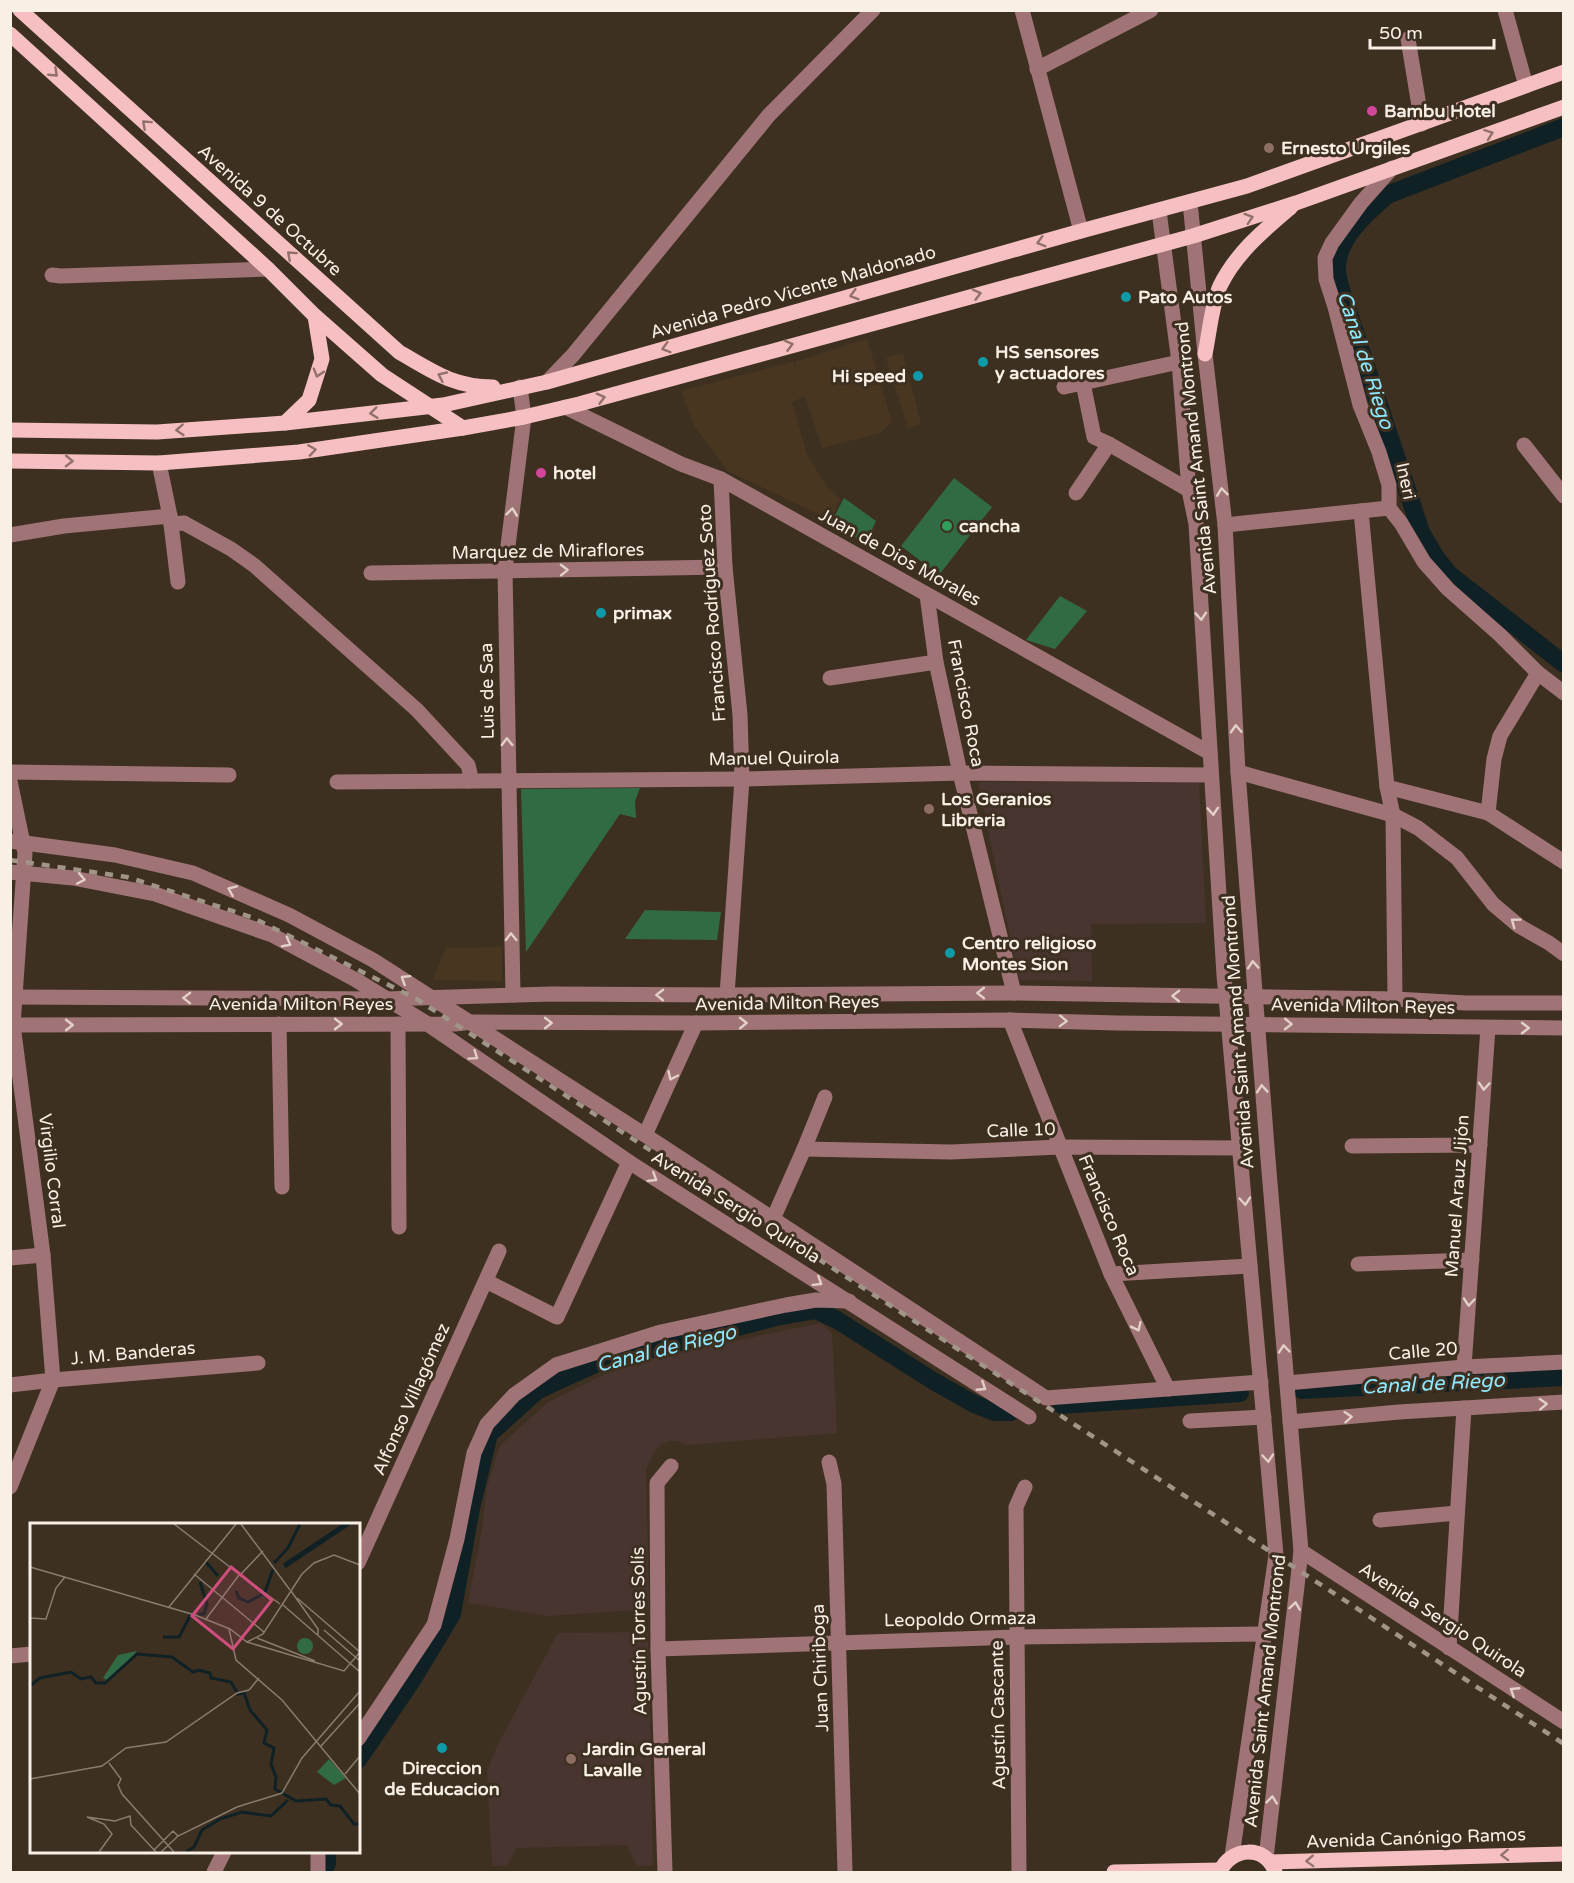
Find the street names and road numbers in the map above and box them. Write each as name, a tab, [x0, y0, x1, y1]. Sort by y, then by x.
street label: Avenida 9 de Octubre	[193, 140, 347, 280]
street label: Avenida Pedro Vicente Maldonado	[648, 241, 938, 343]
street label: Avenida Saint Amand Montrond	[1171, 320, 1221, 596]
street label: Ineri	[1391, 460, 1421, 502]
street label: Francisco Rodríguez Soto	[693, 503, 731, 723]
street label: Juan de Dios Morales	[815, 503, 985, 611]
street label: Marquez de Miraflores	[451, 538, 645, 564]
street label: Francisco Roca	[943, 637, 989, 769]
street label: Luis de Saa	[475, 642, 499, 740]
street label: Manuel Quirola	[708, 746, 840, 770]
street label: Avenida Saint Amand Montrond	[1217, 894, 1259, 1170]
street label: Avenida Milton Reyes	[694, 990, 880, 1016]
street label: Avenida Milton Reyes	[209, 993, 393, 1015]
street label: Avenida Milton Reyes	[1270, 993, 1456, 1019]
street label: Virgilio Corral	[34, 1112, 70, 1230]
street label: Manuel Arauz Jijón	[1440, 1114, 1474, 1278]
street label: Calle 10	[986, 1118, 1056, 1142]
street label: Avenida Sergio Quirola	[647, 1146, 825, 1268]
street label: Francisco Roca	[1074, 1151, 1144, 1279]
street label: Alfonso Villagómez	[368, 1320, 454, 1478]
street label: J. M. Banderas	[70, 1337, 196, 1369]
street label: Calle 20	[1388, 1337, 1458, 1365]
street label: Agustín Torres Solís	[627, 1547, 651, 1715]
street label: Avenida Saint Amand Montrond	[1240, 1553, 1290, 1829]
street label: Avenida Sergio Quirola	[1355, 1558, 1531, 1682]
street label: Juan Chiriboga	[807, 1604, 833, 1732]
street label: Leopoldo Ormaza	[884, 1607, 1036, 1631]
street label: Agustín Cascante	[986, 1640, 1010, 1790]
street label: Avenida Canónigo Ramos	[1306, 1823, 1526, 1853]

